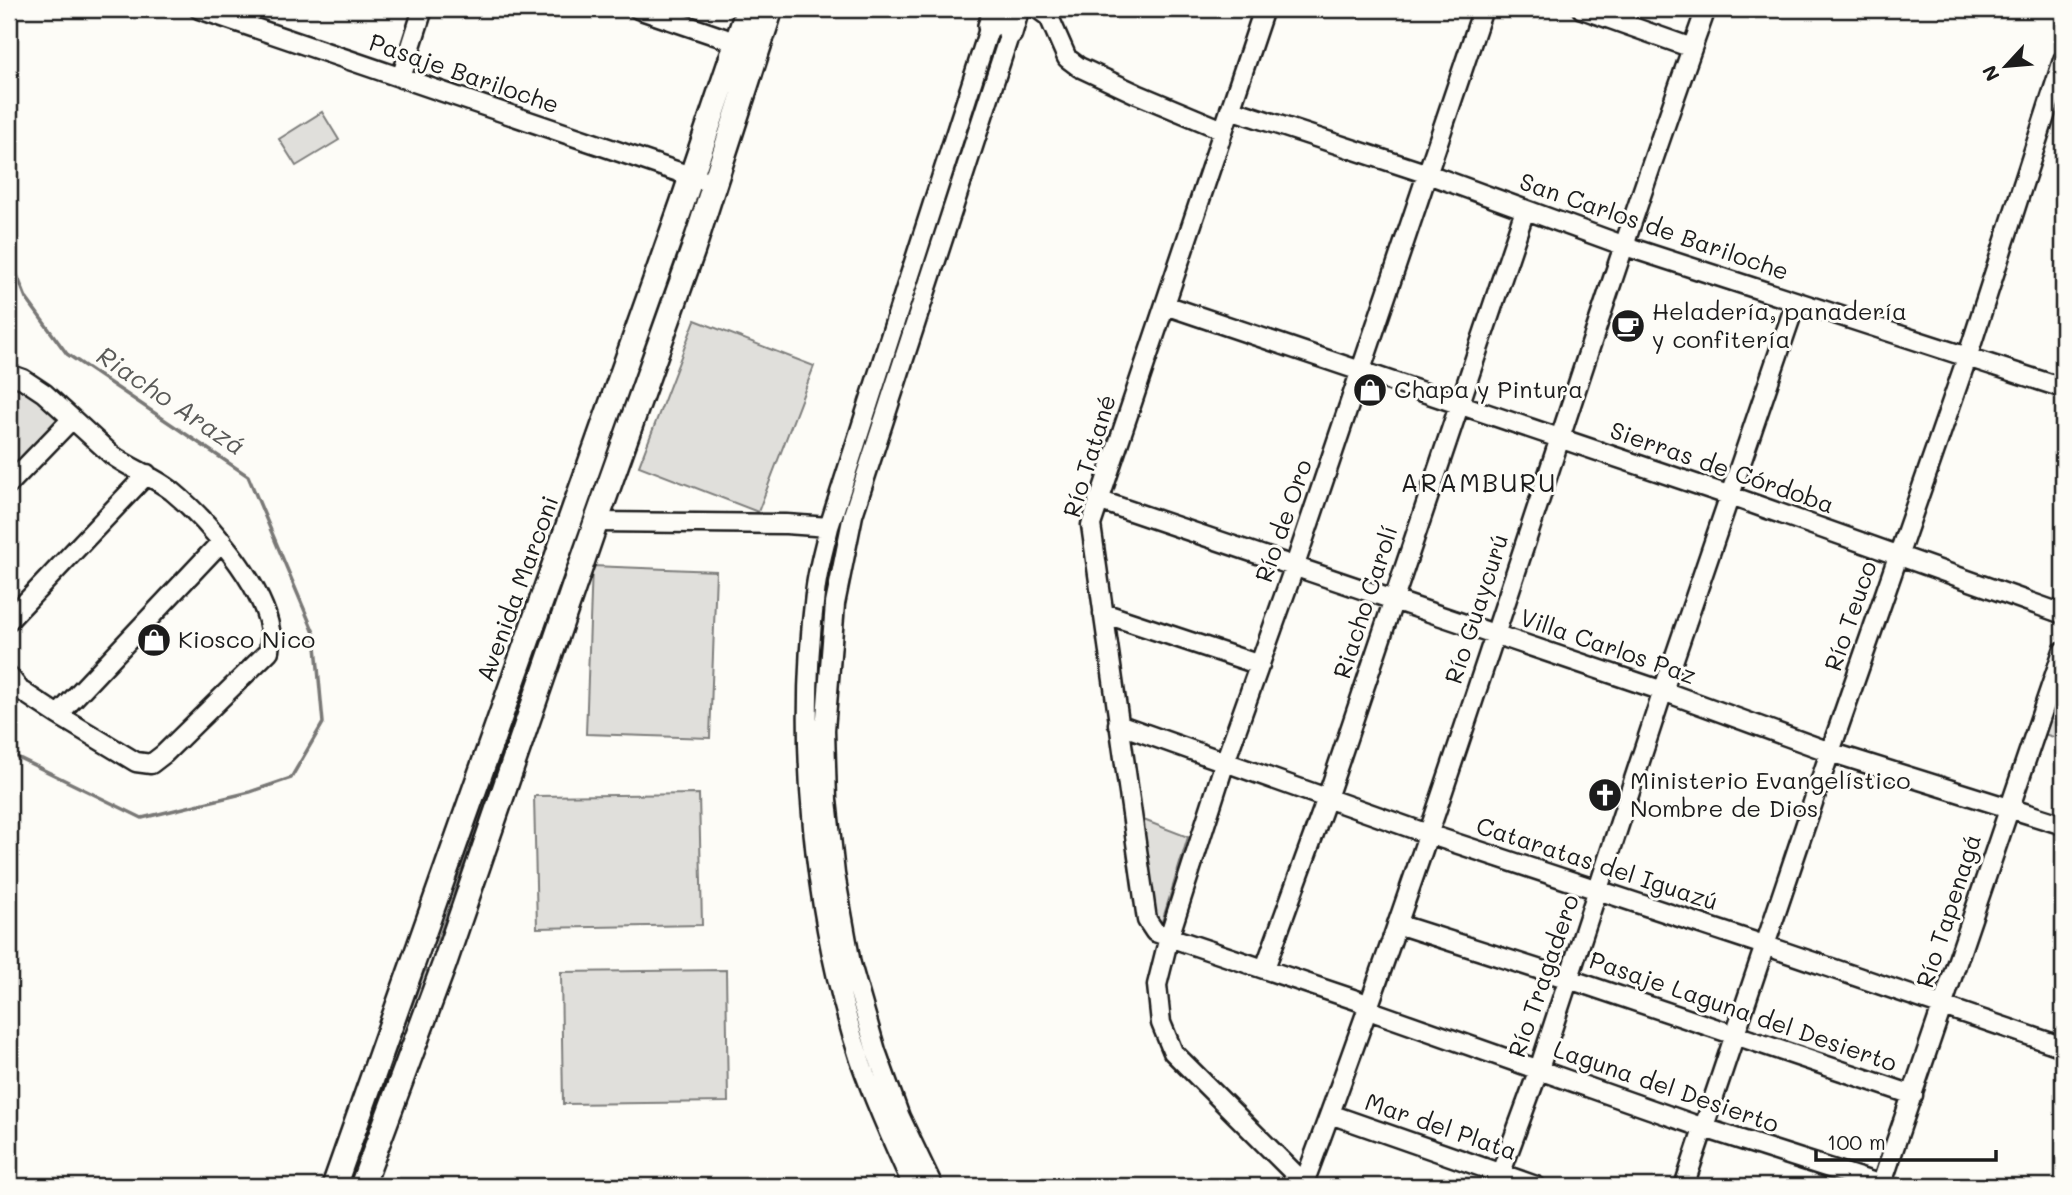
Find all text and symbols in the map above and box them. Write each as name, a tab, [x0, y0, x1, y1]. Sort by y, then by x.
street label: Pasaje Bariloche	[365, 26, 564, 120]
north arrow	[1970, 32, 2040, 102]
text: N	[1976, 62, 2005, 86]
street label: San Carlos de Bariloche	[1516, 165, 1793, 286]
place label: Heladería, panadería y confitería	[1652, 295, 1907, 354]
cafe icon: Heladería, panadería y confitería	[1609, 307, 1647, 345]
water label: Riacho Arazá	[91, 338, 253, 462]
shop icon: Chapa y Pintura	[1351, 371, 1389, 409]
place label: Chapa y Pintura	[1394, 373, 1583, 404]
street label: Río Tatané	[1055, 390, 1122, 521]
street label: Sierras de Córdoba	[1606, 414, 1839, 519]
street label: Río de Oro	[1247, 455, 1318, 586]
district label: ARAMBURU	[1401, 465, 1557, 499]
street label: Avenida Marconi	[469, 491, 565, 686]
street label: Riacho Carolí	[1325, 521, 1404, 682]
street label: Río Guaycurú	[1437, 530, 1514, 687]
street label: Río Teuco	[1816, 556, 1883, 675]
street label: Villa Carlos Paz	[1516, 601, 1701, 690]
shop icon: Kiosco Nico	[135, 621, 173, 659]
place label: Kiosco Nico	[178, 623, 315, 654]
place label: Ministerio Evangelístico Nombre de Dios	[1630, 764, 1910, 823]
church icon: Ministerio Evangelístico Nombre de Dios	[1586, 776, 1624, 814]
street label: Cataratas del Iguazú	[1473, 809, 1722, 916]
street label: Río Tapenagá	[1908, 830, 1987, 991]
street label: Río Tragadero	[1500, 890, 1585, 1061]
street label: Pasaje Laguna del Desierto	[1586, 943, 1901, 1078]
street label: Laguna del Desierto	[1550, 1032, 1783, 1139]
street label: Mar del Plata	[1361, 1085, 1522, 1166]
scale bar	[1816, 1118, 1997, 1162]
text: 100 m	[1827, 1128, 1886, 1155]

